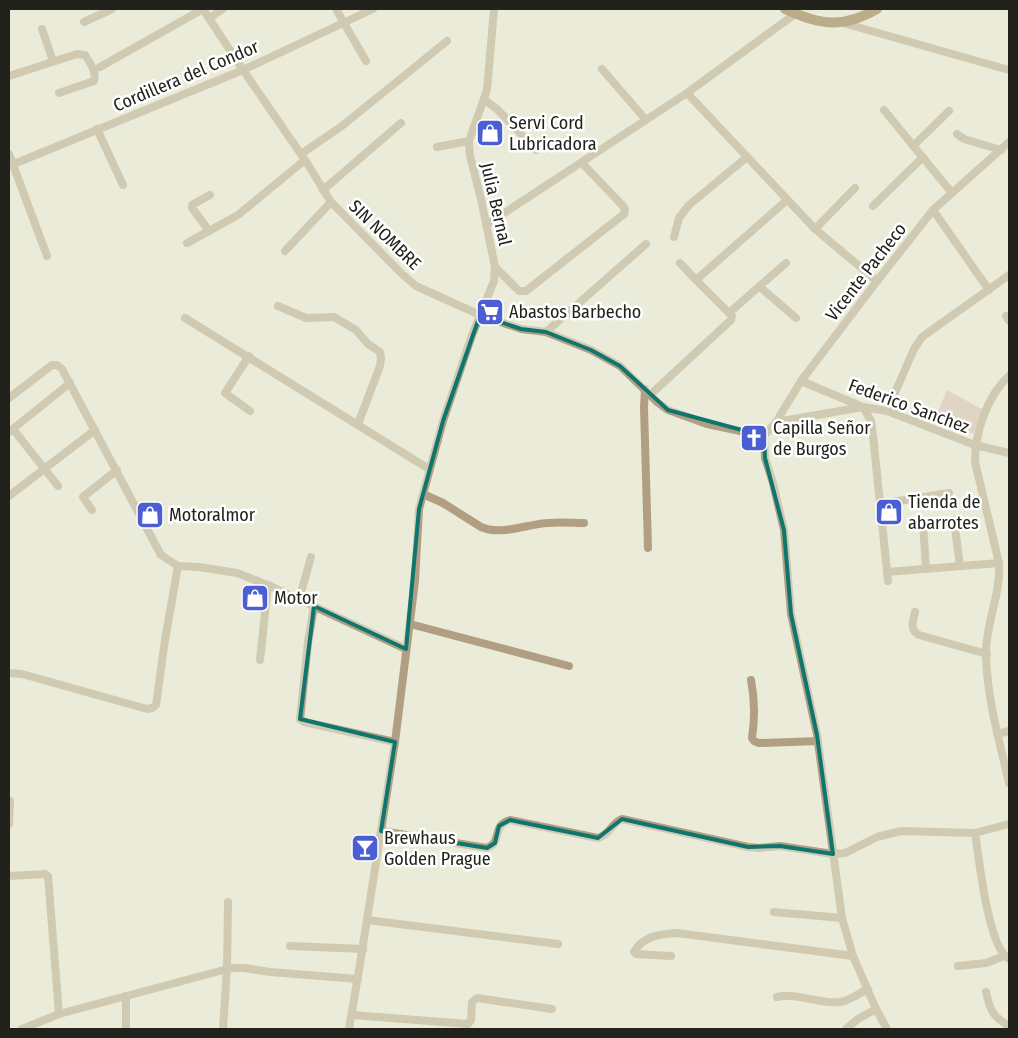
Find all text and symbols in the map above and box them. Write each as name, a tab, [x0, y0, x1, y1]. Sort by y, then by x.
street label: Cordillera del Condor	[110, 35, 263, 117]
place label: Servi Cord Lubricadora	[509, 112, 597, 155]
shop icon: Servi Cord Lubricadora	[475, 118, 505, 148]
street label: Julia Bernal	[476, 160, 516, 248]
street label: SIN NOMBRE	[344, 195, 426, 275]
street label: Vicente Pacheco	[821, 219, 911, 325]
supermarket icon: Abastos Barbecho	[475, 297, 505, 327]
place label: Abastos Barbecho	[509, 301, 641, 323]
street label: Federico Sanchez	[846, 374, 972, 438]
place label: Capilla Señor de Burgos	[773, 417, 871, 460]
church icon: Capilla Señor de Burgos	[739, 423, 769, 453]
place label: Tienda de abarrotes	[908, 491, 981, 534]
shop icon: Tienda de abarrotes	[874, 497, 904, 527]
shop icon: Motoralmor	[135, 500, 165, 530]
place label: Motoralmor	[169, 504, 256, 526]
shop icon: Motor	[240, 583, 270, 613]
place label: Motor	[274, 587, 318, 609]
place label: Brewhaus Golden Prague	[384, 827, 491, 870]
bar icon: Brewhaus Golden Prague	[350, 833, 380, 863]

